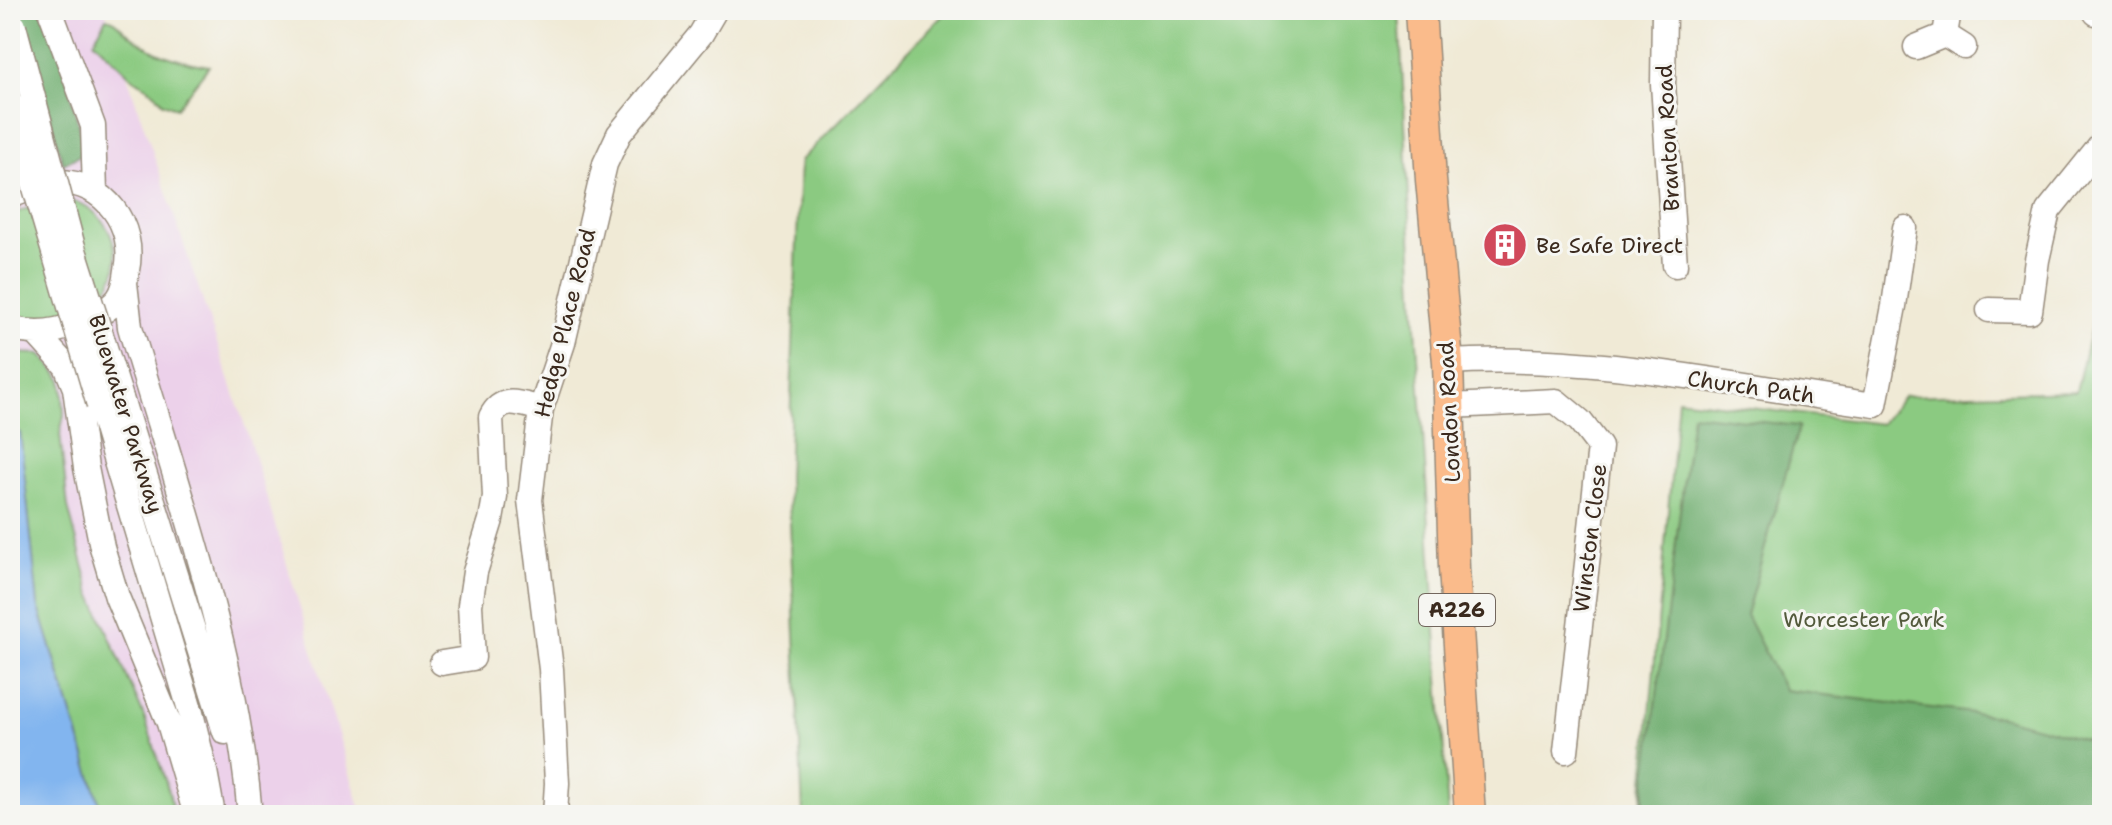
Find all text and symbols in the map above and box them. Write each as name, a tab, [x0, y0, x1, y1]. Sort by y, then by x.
street label: Branton Road	[1650, 64, 1686, 212]
building icon: Be Safe Direct	[1481, 221, 1529, 269]
street label: Hedge Place Road	[527, 225, 603, 421]
place label: Be Safe Direct	[1536, 231, 1683, 260]
street label: Bluewater Parkway	[82, 311, 170, 517]
street label: London Road	[1431, 341, 1467, 483]
street label: Church Path	[1685, 364, 1817, 410]
street label: Winston Close	[1566, 462, 1614, 614]
road number: A226	[1419, 594, 1495, 626]
park label: Worcester Park	[1783, 605, 1945, 634]

